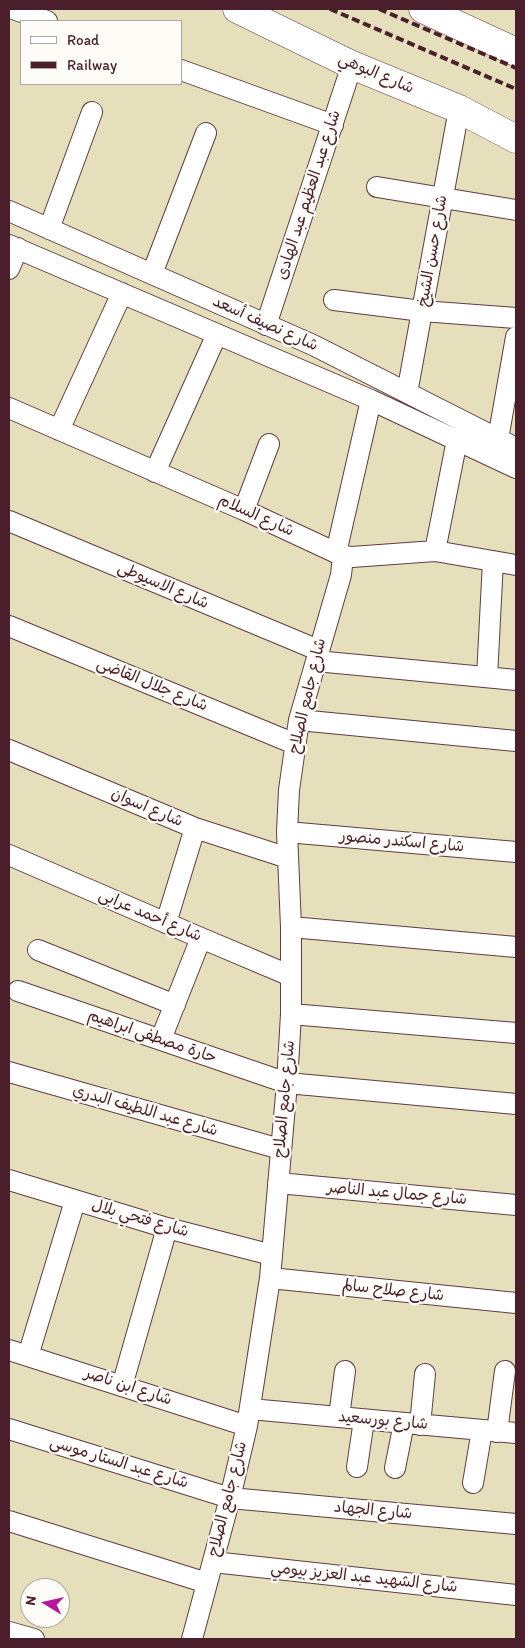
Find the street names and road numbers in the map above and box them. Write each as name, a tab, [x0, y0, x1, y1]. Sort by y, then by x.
street label: شارع البوهي	[335, 49, 417, 99]
street label: شارع عبد العظيم عبد الهادى	[272, 108, 346, 282]
street label: شارع حسن الشيخ	[414, 194, 452, 308]
street label: شارع نصيف أسعد	[209, 292, 321, 356]
street label: شارع السلام	[215, 491, 297, 541]
street label: شارع الاسيوطى	[114, 558, 212, 614]
street label: شارع جامع الصلاح	[285, 636, 331, 756]
street label: شارع جلال القاضى	[94, 654, 210, 716]
street label: شارع اسوان	[108, 784, 186, 832]
street label: شارع اسكندر منصور	[339, 827, 465, 857]
street label: شارع أحمد عرابى	[95, 886, 205, 946]
street label: حارة مصطفى ابراهيم	[85, 1006, 219, 1068]
street label: شارع جامع الصلاح	[270, 1039, 300, 1159]
street label: شارع عبد اللطيف البدري	[70, 1081, 220, 1141]
street label: شارع جمال عبد الناصر	[326, 1178, 468, 1210]
street label: شارع فتحي بلال	[89, 1196, 191, 1242]
street label: شارع صلاح سالم	[341, 1276, 445, 1306]
street label: شارع ابن ناصر	[82, 1364, 174, 1410]
street label: شارع بورسعيد	[337, 1408, 429, 1434]
street label: شارع عبد الستار موسى	[47, 1433, 191, 1493]
street label: شارع جامع الصلاح	[204, 1439, 252, 1559]
street label: شارع الجهاد	[333, 1498, 413, 1524]
street label: شارع الشهيد عبد العزيز بيومي	[270, 1559, 458, 1597]

